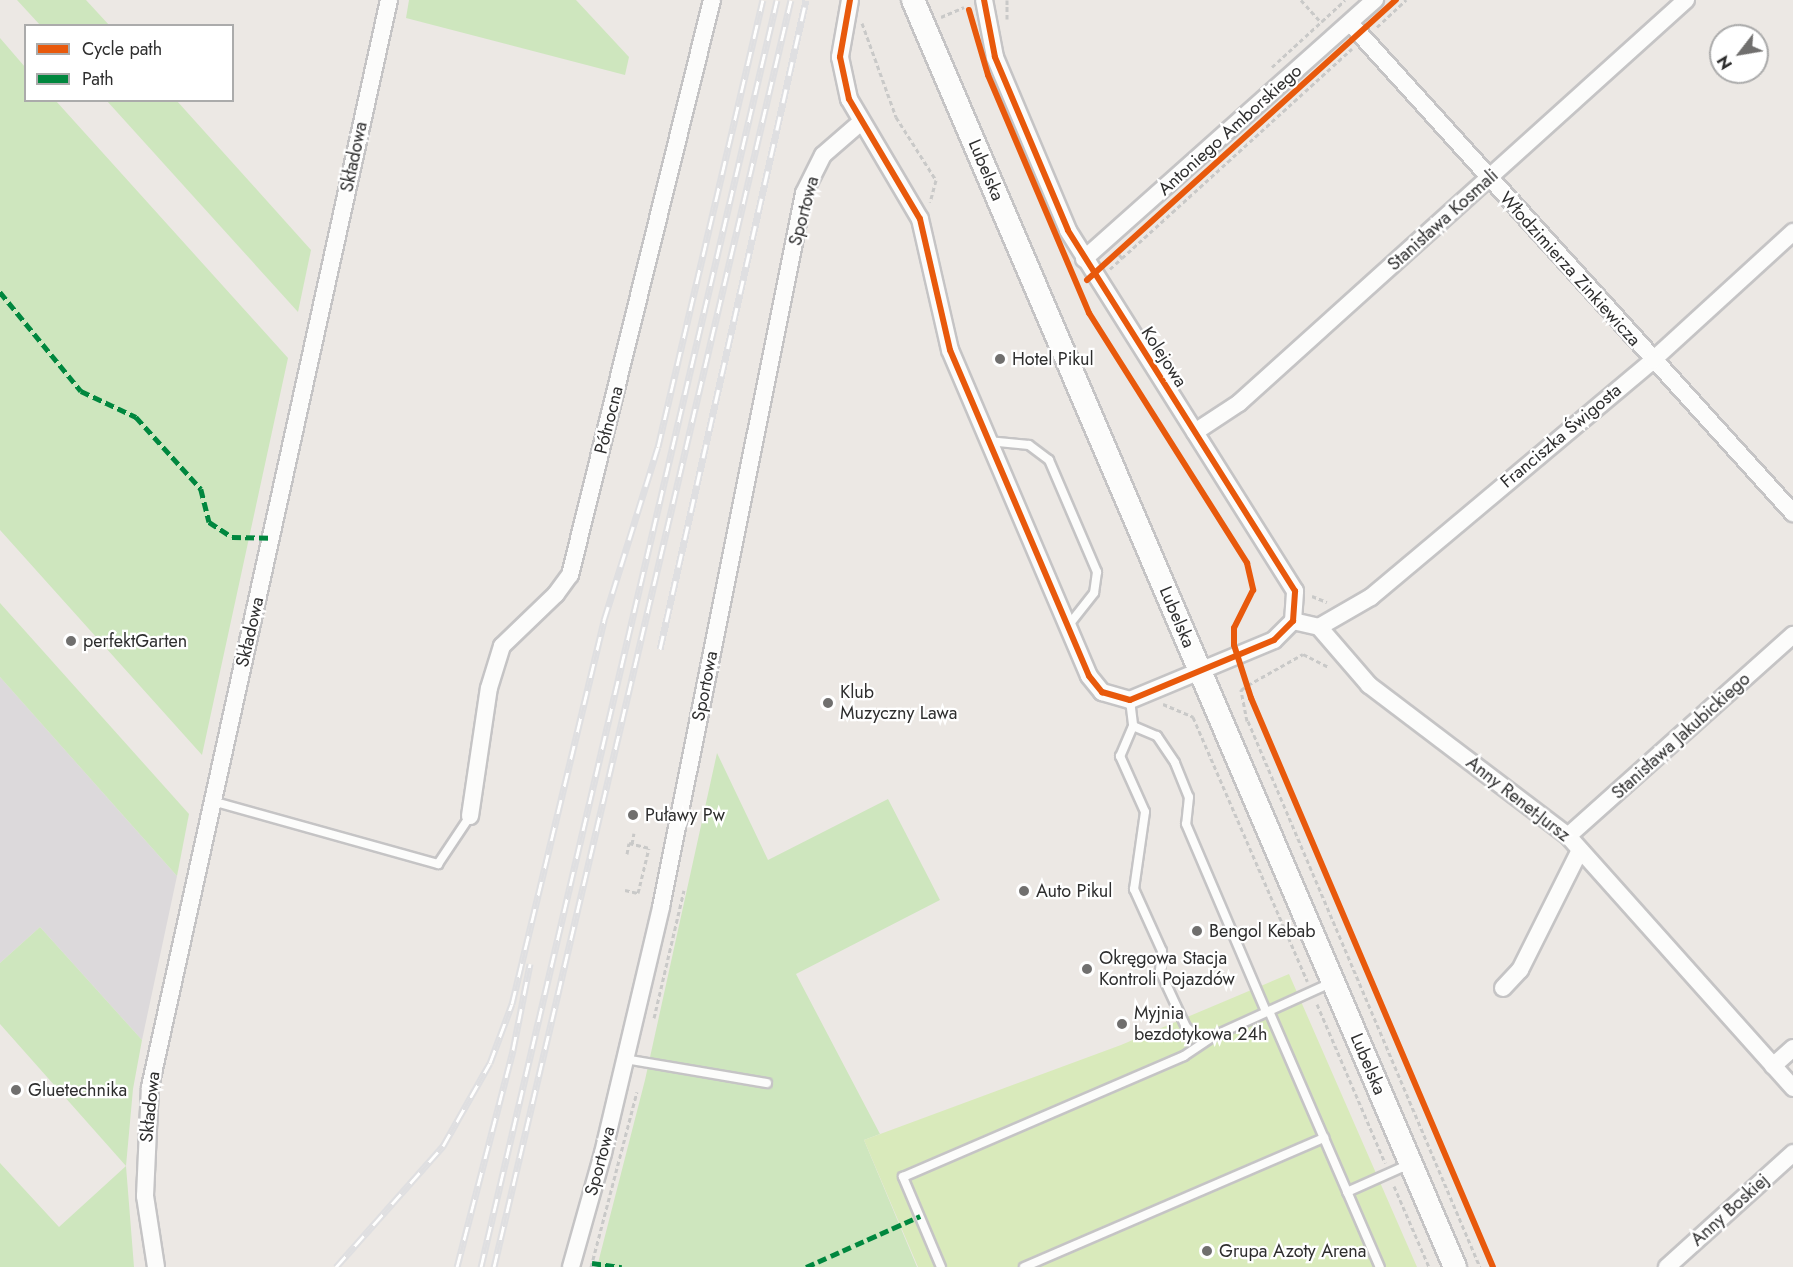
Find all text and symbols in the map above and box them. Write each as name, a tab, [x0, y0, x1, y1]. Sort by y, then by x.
legend	[24, 24, 234, 102]
north arrow	[1709, 24, 1769, 84]
text: Cycle path	[82, 36, 162, 62]
text: N	[1712, 51, 1738, 74]
street label: Antoniego Amborskiego	[1154, 60, 1306, 200]
text: Path	[82, 66, 114, 92]
street label: Składowa	[336, 120, 372, 194]
street label: Lubelska	[963, 136, 1009, 204]
street label: Stanisława Kosmali	[1383, 165, 1503, 275]
street label: Sportowa	[784, 174, 824, 248]
street label: Włodzimierza Zinkiewicza	[1495, 187, 1645, 351]
street label: Kolejowa	[1136, 323, 1192, 391]
place label: Hotel Pikul	[1012, 348, 1094, 370]
marker: Hotel Pikul	[993, 352, 1007, 366]
street label: Franciszka Świgosta	[1496, 379, 1626, 493]
street label: Północna	[590, 384, 628, 456]
street label: Lubelska	[1154, 583, 1200, 651]
street label: Składowa	[231, 595, 269, 669]
place label: perfektGarten	[83, 630, 187, 652]
marker: perfektGarten	[64, 634, 78, 648]
street label: Sportowa	[688, 649, 722, 723]
street label: Stanisława Jakubickiego	[1607, 668, 1755, 804]
place label: Klub Muzyczny Lawa	[840, 682, 957, 724]
marker: Klub Muzyczny Lawa	[821, 696, 835, 710]
street label: Anny Renet-Jursz	[1462, 752, 1574, 846]
place label: Puławy Pw	[645, 804, 725, 826]
marker: Puławy Pw	[626, 808, 640, 822]
place label: Auto Pikul	[1036, 880, 1112, 902]
marker: Auto Pikul	[1017, 884, 1031, 898]
place label: Bengol Kebab	[1209, 920, 1315, 942]
marker: Bengol Kebab	[1190, 924, 1204, 938]
place label: Okręgowa Stacja Kontroli Pojazdów	[1099, 948, 1235, 990]
marker: Okręgowa Stacja Kontroli Pojazdów	[1080, 962, 1094, 976]
place label: Myjnia bezdotykowa 24h	[1134, 1003, 1268, 1046]
marker: Myjnia bezdotykowa 24h	[1115, 1017, 1129, 1031]
street label: Lubelska	[1345, 1030, 1391, 1098]
street label: Składowa	[136, 1070, 164, 1144]
place label: Gluetechnika	[28, 1079, 127, 1101]
marker: Gluetechnika	[9, 1083, 23, 1097]
street label: Sportowa	[580, 1124, 620, 1198]
street label: Anny Boskiej	[1687, 1169, 1773, 1251]
place label: Grupa Azoty Arena	[1219, 1240, 1366, 1262]
marker: Grupa Azoty Arena	[1200, 1244, 1214, 1258]

